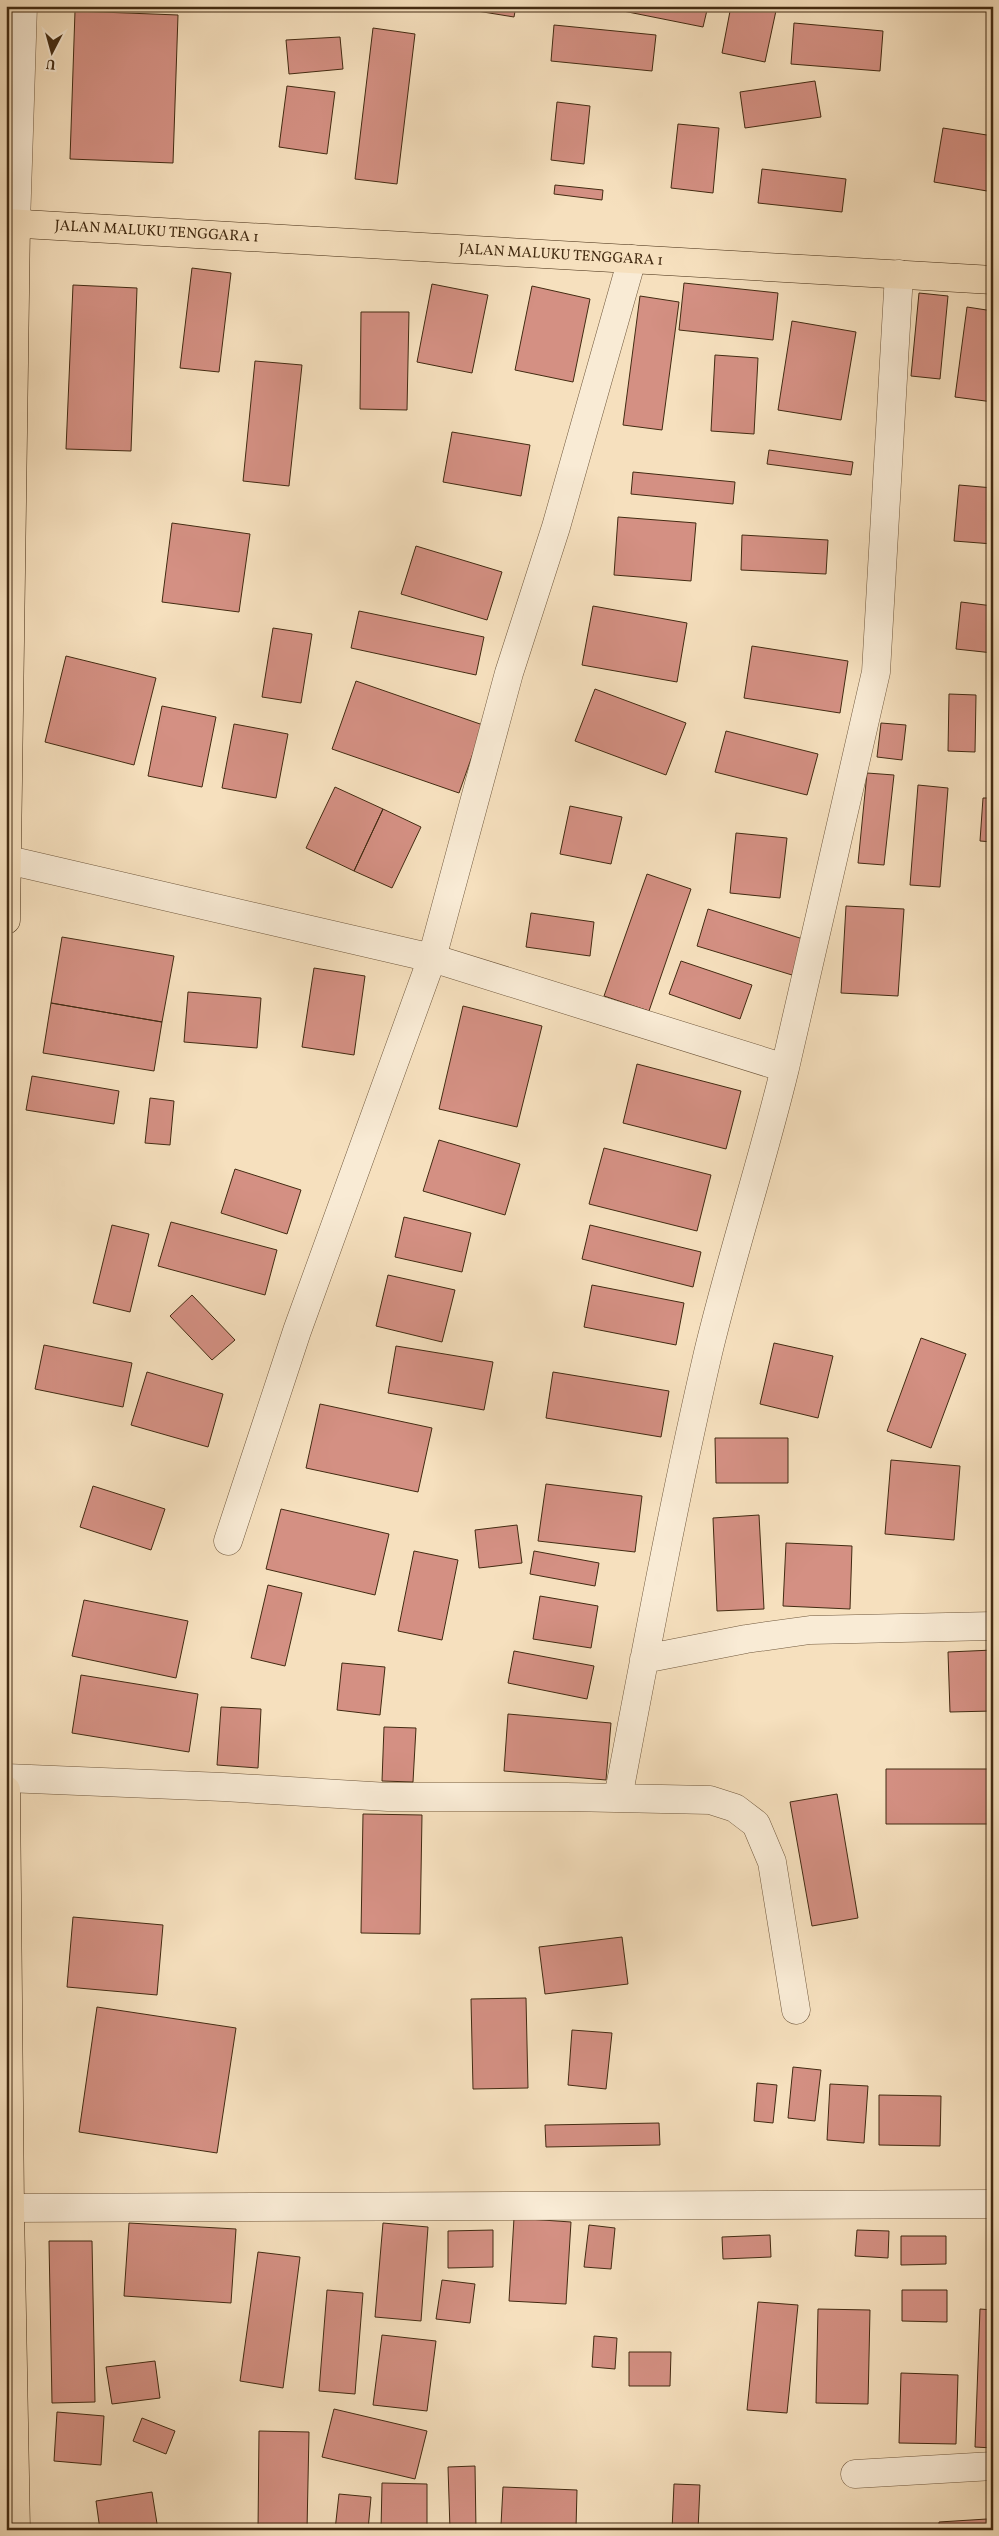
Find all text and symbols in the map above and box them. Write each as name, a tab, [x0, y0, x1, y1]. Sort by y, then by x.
north arrow	[28, 28, 78, 78]
text: U	[45, 53, 57, 73]
street label: JALAN MALUKU TENGGARA 1	[54, 215, 259, 248]
street label: JALAN MALUKU TENGGARA 1	[458, 239, 664, 271]

